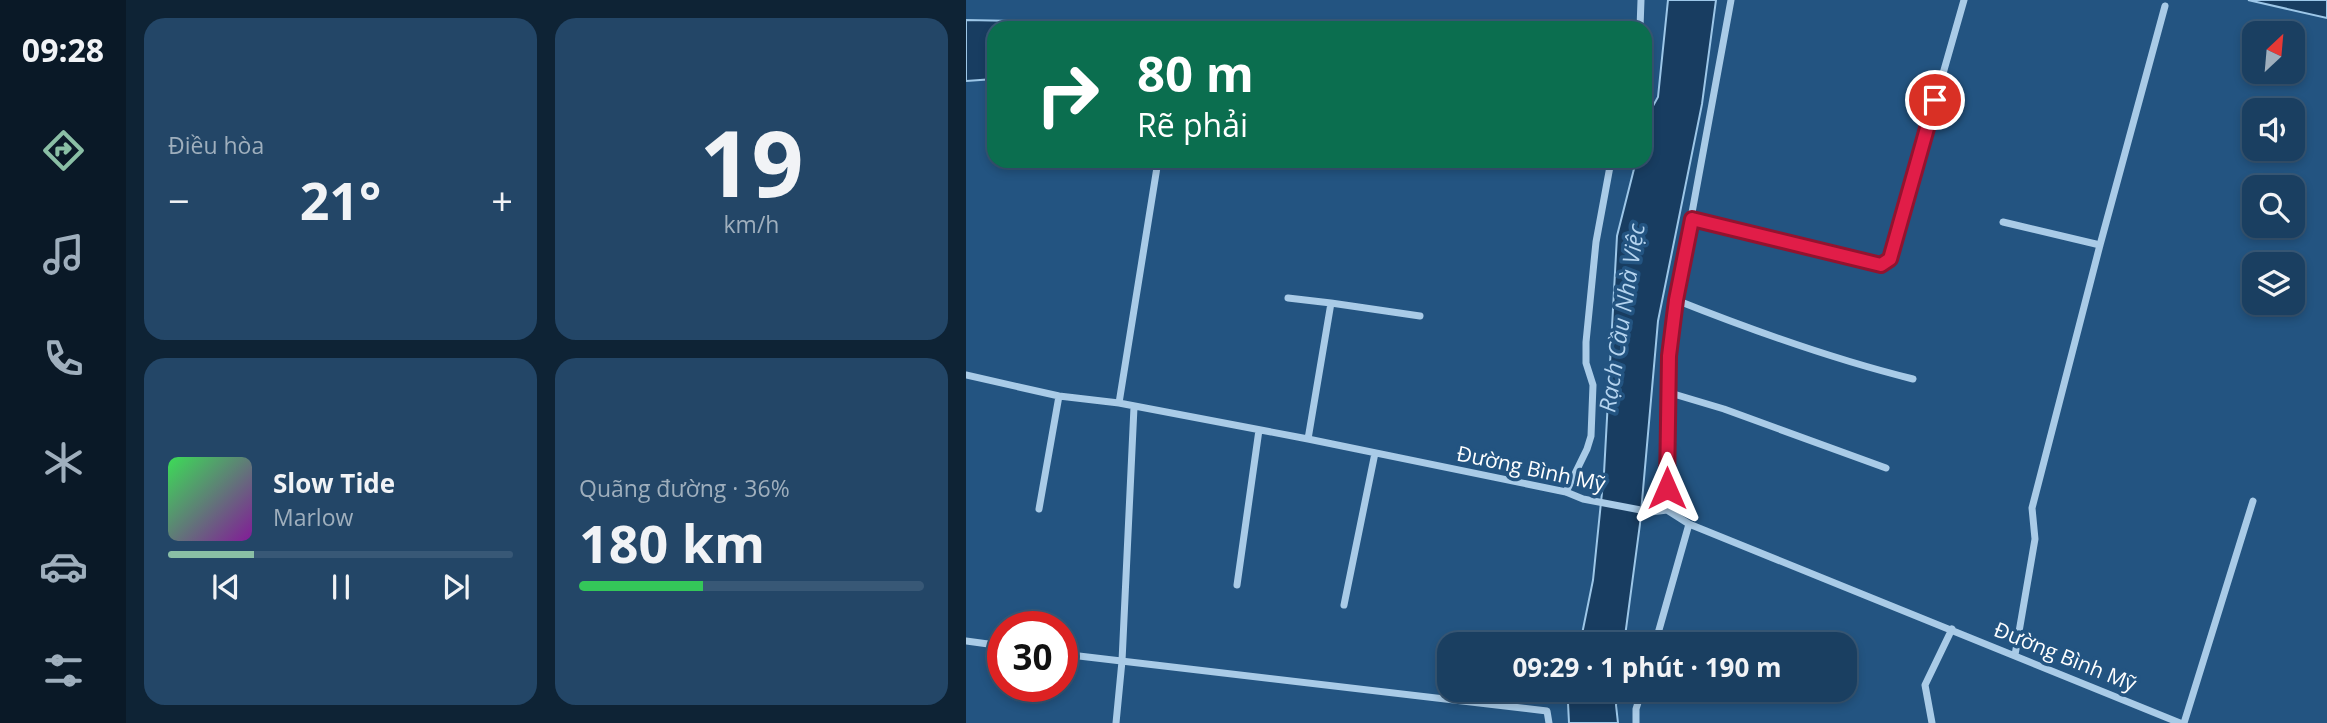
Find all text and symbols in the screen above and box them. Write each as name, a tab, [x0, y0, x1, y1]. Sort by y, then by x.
north arrow	[2242, 21, 2305, 84]
map controls	[2242, 21, 2305, 315]
text: 09:28	[22, 28, 104, 71]
text: 80 m	[1137, 40, 1254, 106]
icon: right	[1022, 49, 1113, 140]
pin	[1905, 70, 1965, 130]
icon: arrive	[1916, 81, 1954, 119]
button: sound	[2242, 98, 2305, 161]
text: 19	[699, 100, 804, 224]
text: Rẽ phải	[1137, 103, 1248, 146]
icon: directions	[39, 126, 88, 175]
text: Điều hòa	[168, 129, 264, 161]
text: 21°	[300, 164, 381, 235]
text: −	[168, 174, 190, 226]
text: +	[491, 174, 513, 226]
button: search	[2242, 175, 2305, 238]
text: km/h	[724, 208, 779, 240]
water label: Rạch Cầu Nhà Việc	[1590, 221, 1652, 414]
icon: music	[39, 230, 88, 279]
button: layers	[2242, 252, 2305, 315]
icon: phone	[39, 334, 88, 383]
icon: climate	[39, 438, 88, 487]
street label: Đường Bình Mỹ	[1454, 439, 1609, 498]
position arrow	[1630, 451, 1704, 525]
text: Slow Tide	[273, 465, 395, 501]
text: Quãng đường · 36%	[579, 472, 790, 504]
text: Marlow	[273, 501, 353, 533]
text: 180 km	[579, 507, 765, 578]
icon: car	[39, 542, 88, 591]
icon: previous	[207, 568, 245, 606]
icon: pause	[322, 568, 360, 606]
icon: next	[437, 568, 475, 606]
speed limit sign: 30	[987, 611, 1078, 702]
street label: Đường Bình Mỹ	[1990, 615, 2141, 698]
icon: filters	[39, 646, 88, 695]
text: 09:29 · 1 phút · 190 m	[1512, 649, 1782, 685]

